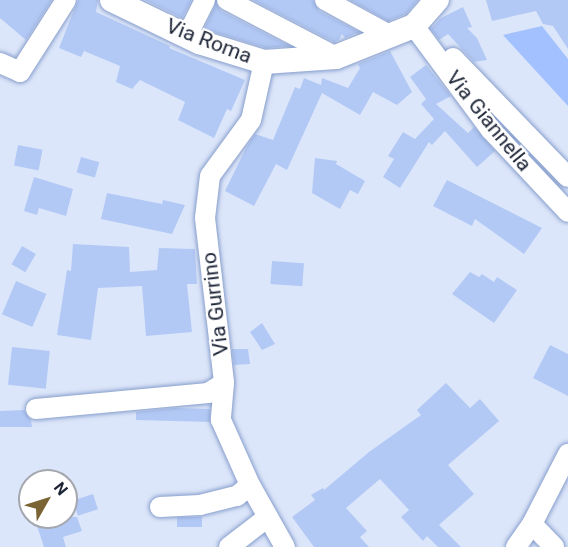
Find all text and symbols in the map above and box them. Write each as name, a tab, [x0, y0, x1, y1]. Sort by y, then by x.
street label: Via Roma	[163, 13, 255, 69]
street label: Via Giannella	[441, 66, 537, 176]
street label: Via Gurrino	[196, 251, 234, 357]
north arrow	[18, 469, 78, 529]
text: N	[50, 478, 72, 499]

